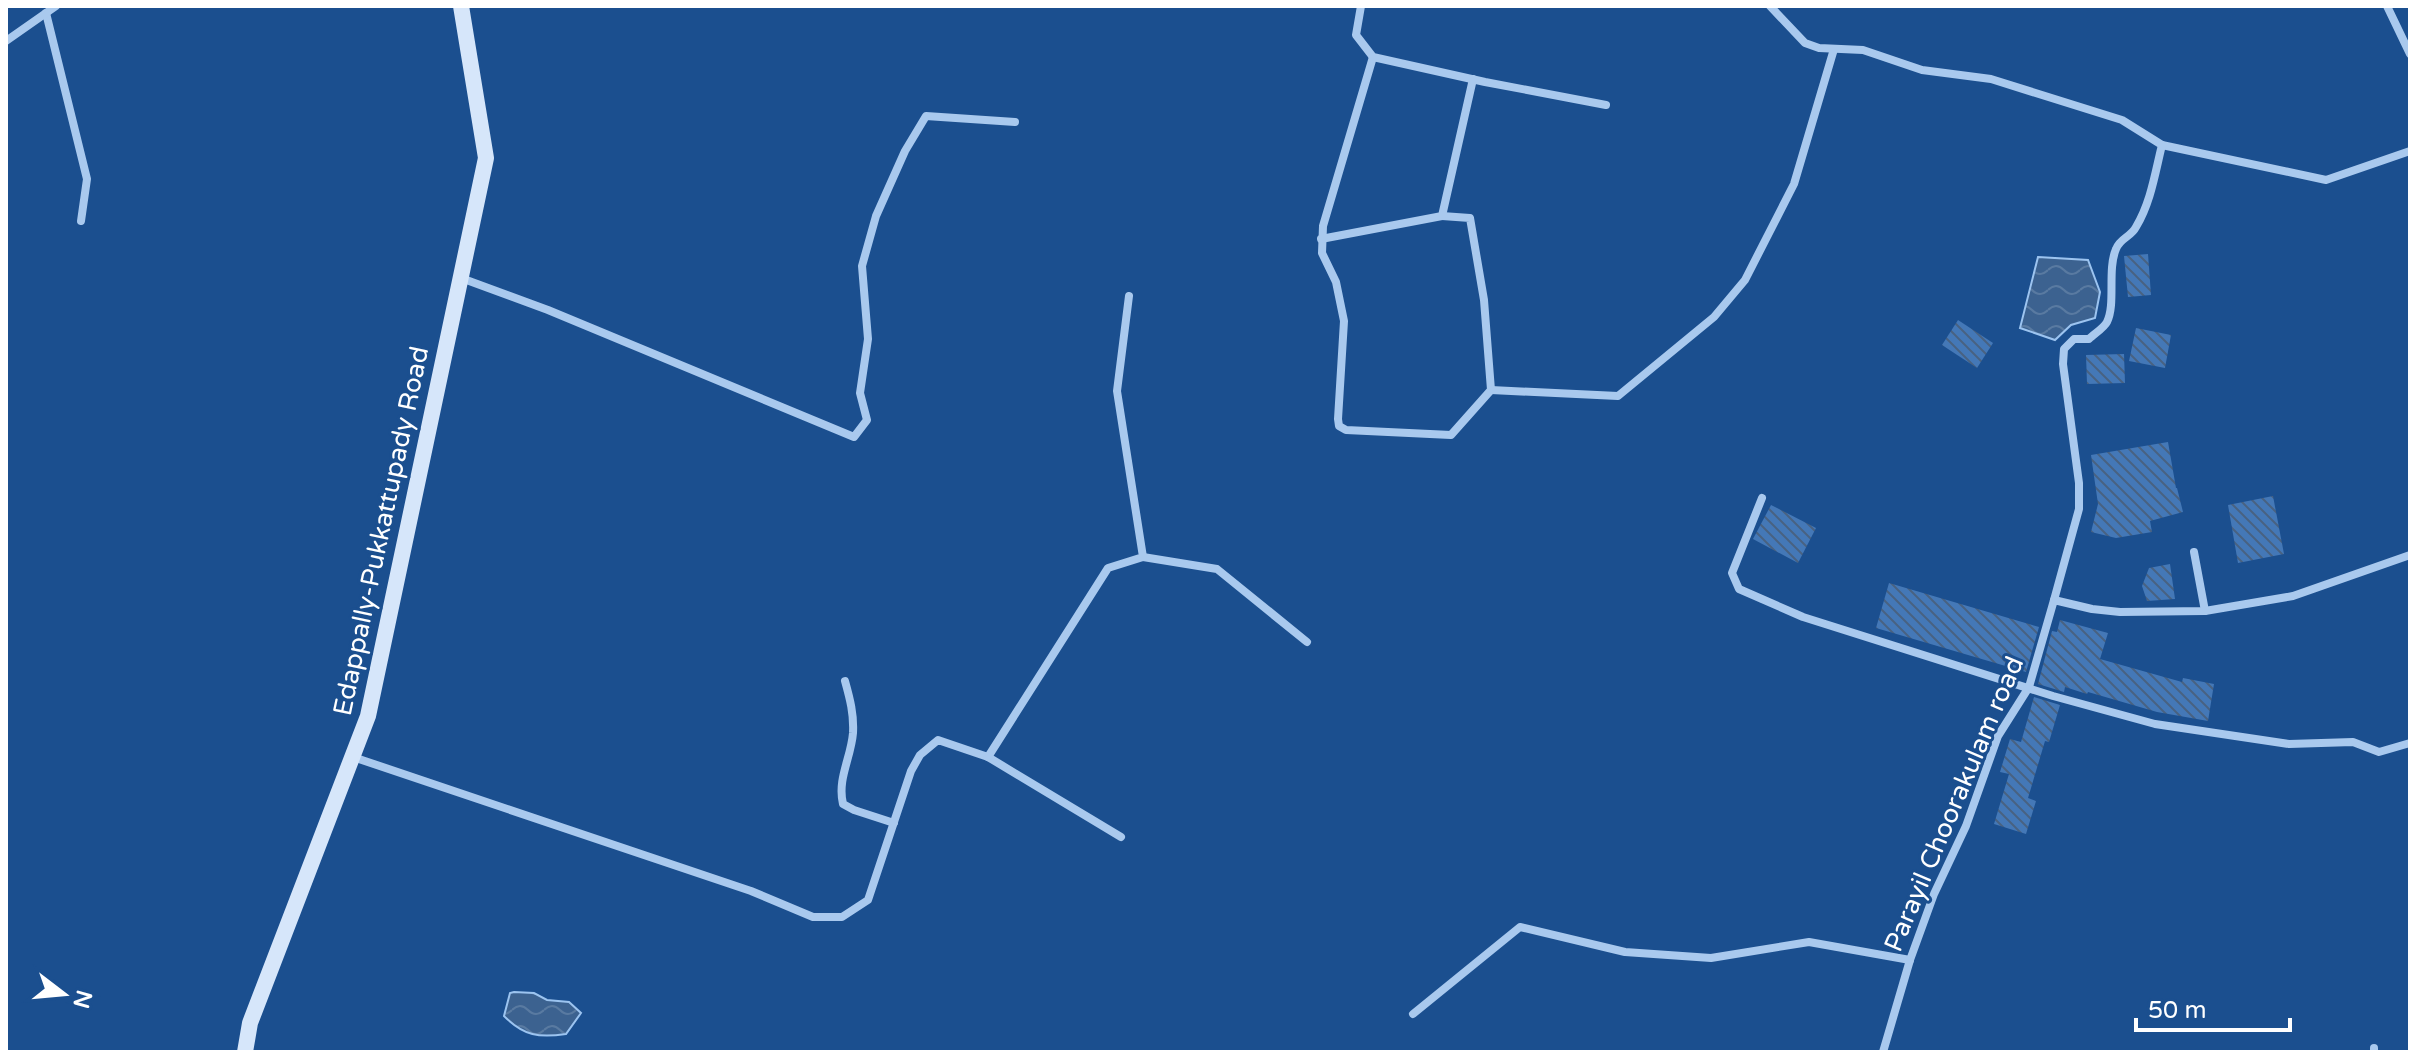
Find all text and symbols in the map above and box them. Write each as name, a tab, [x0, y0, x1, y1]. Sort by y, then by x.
street label: Edappally-Pukkattupady Road	[327, 344, 435, 718]
street label: Parayil Choorakulam road	[1878, 652, 2030, 956]
north arrow	[24, 954, 104, 1034]
scale bar	[2136, 982, 2290, 1032]
text: N	[67, 987, 97, 1011]
text: 50 m	[2148, 996, 2206, 1025]

